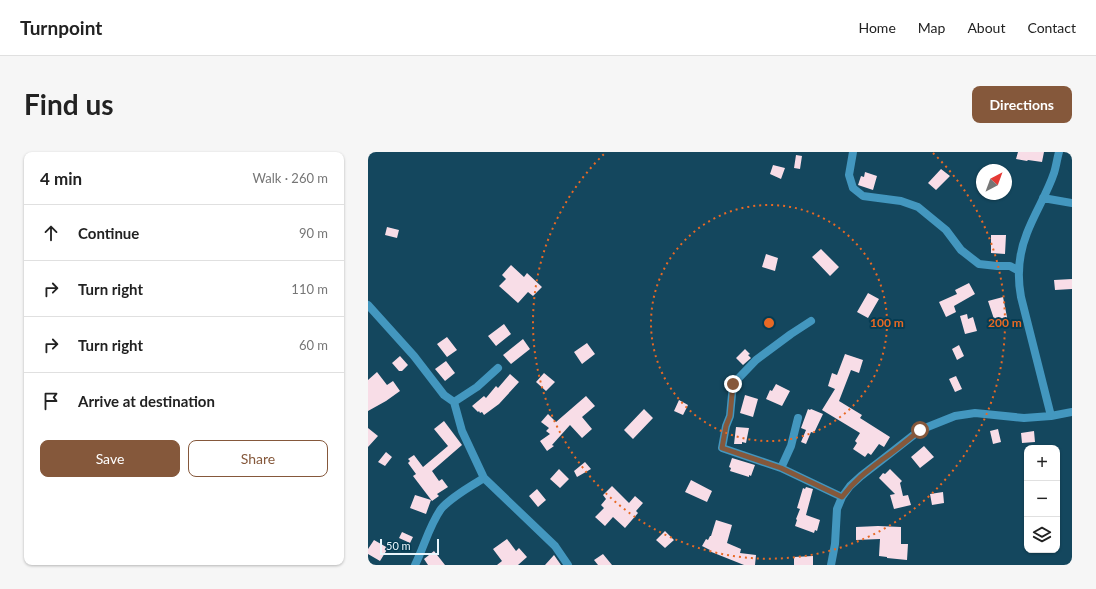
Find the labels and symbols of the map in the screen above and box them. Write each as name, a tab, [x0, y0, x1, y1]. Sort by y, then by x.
north arrow	[976, 164, 1012, 200]
text: 100 m	[870, 315, 904, 330]
text: 200 m	[988, 315, 1022, 330]
centre of rings	[762, 316, 776, 330]
route end	[724, 375, 742, 393]
route start	[911, 421, 929, 439]
scale bar	[380, 537, 439, 556]

